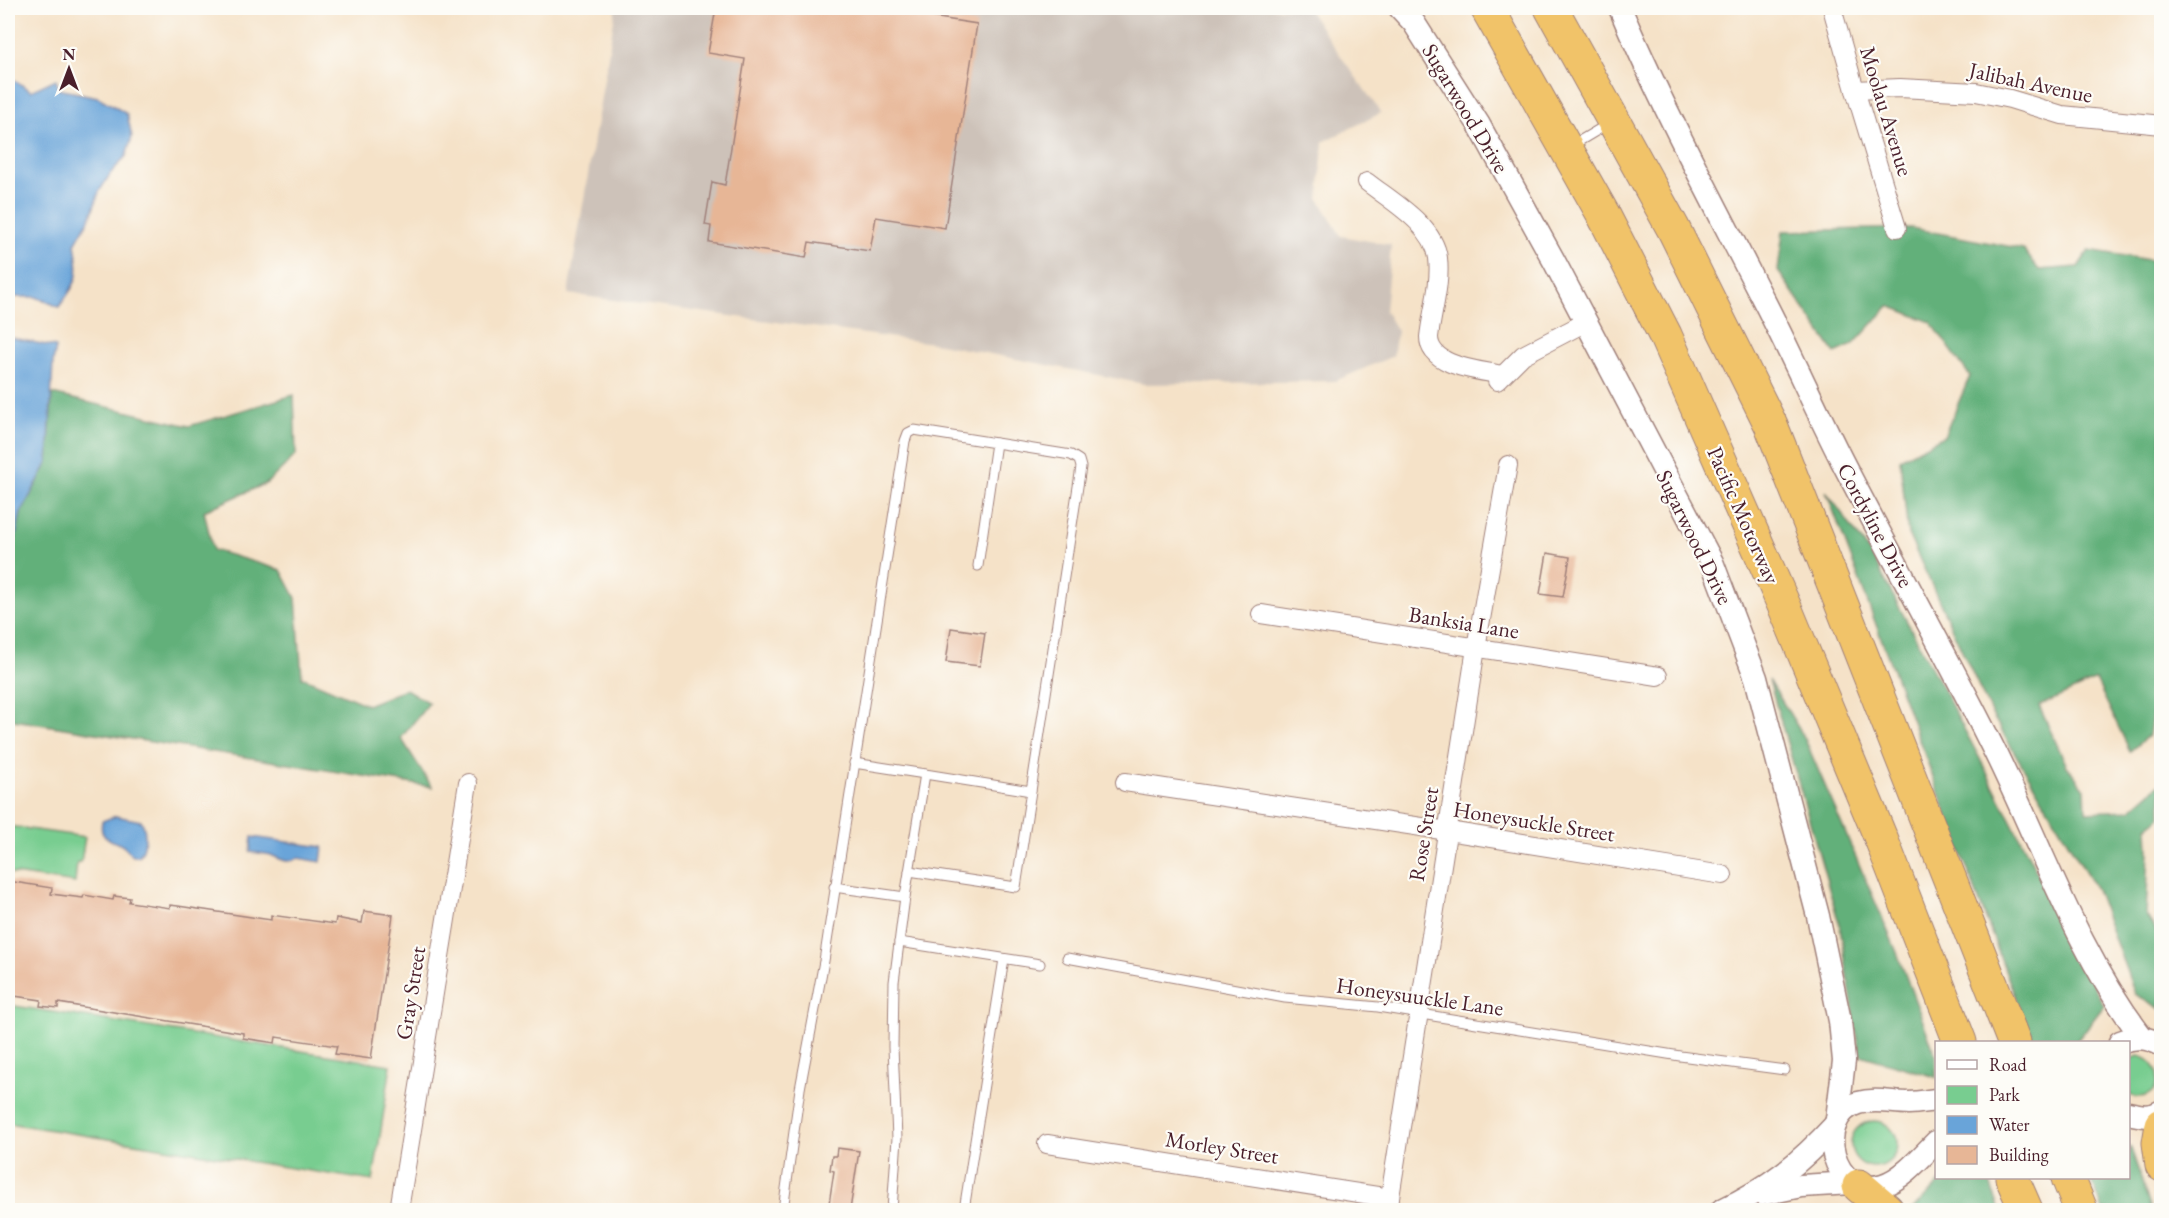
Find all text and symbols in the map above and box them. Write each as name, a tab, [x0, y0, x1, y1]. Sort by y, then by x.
street label: Sugarwood Drive	[1415, 38, 1516, 179]
north arrow	[39, 39, 99, 99]
street label: Moolau Avenue	[1853, 43, 1920, 180]
text: N	[63, 44, 76, 65]
street label: Jalibah Avenue	[1965, 55, 2096, 110]
street label: Pacific Motorway	[1700, 442, 1787, 589]
street label: Cordyline Drive	[1831, 458, 1921, 593]
street label: Sugarwood Drive	[1649, 465, 1740, 610]
street label: Banksia Lane	[1407, 599, 1521, 646]
street label: Rose Street	[1402, 785, 1445, 883]
street label: Honeysuckle Street	[1451, 794, 1617, 849]
street label: Gray Street	[389, 944, 432, 1042]
street label: Honeysuuckle Lane	[1335, 970, 1506, 1023]
legend	[1935, 1041, 2130, 1179]
text: Road	[1989, 1053, 2028, 1076]
text: Park	[1989, 1083, 2020, 1106]
text: Water	[1989, 1113, 2030, 1136]
street label: Morley Street	[1163, 1124, 1281, 1171]
text: Building	[1989, 1143, 2049, 1166]

